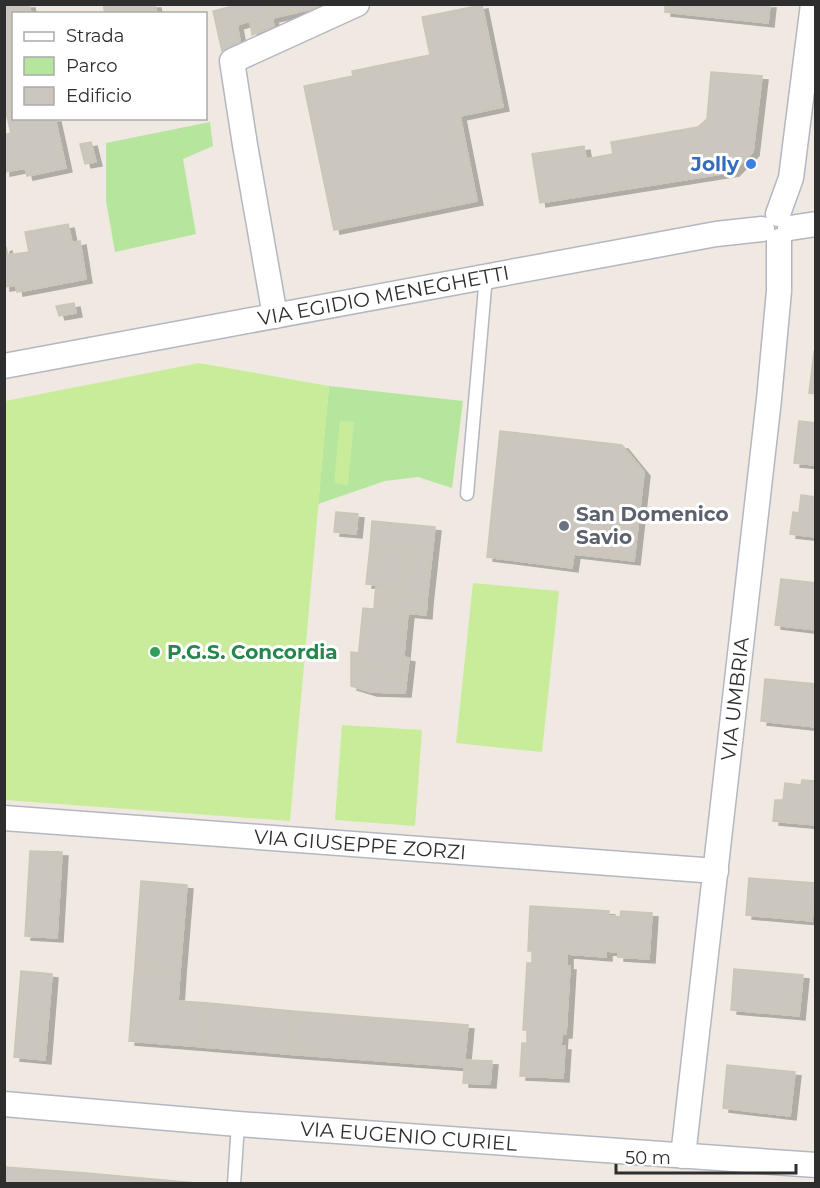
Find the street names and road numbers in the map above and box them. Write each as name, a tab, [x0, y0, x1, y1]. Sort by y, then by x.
street label: VIA EGIDIO MENEGHETTI	[256, 261, 511, 331]
street label: VIA UMBRIA	[716, 635, 754, 762]
street label: VIA GIUSEPPE ZORZI	[253, 825, 467, 864]
street label: VIA EUGENIO CURIEL	[299, 1116, 518, 1156]

